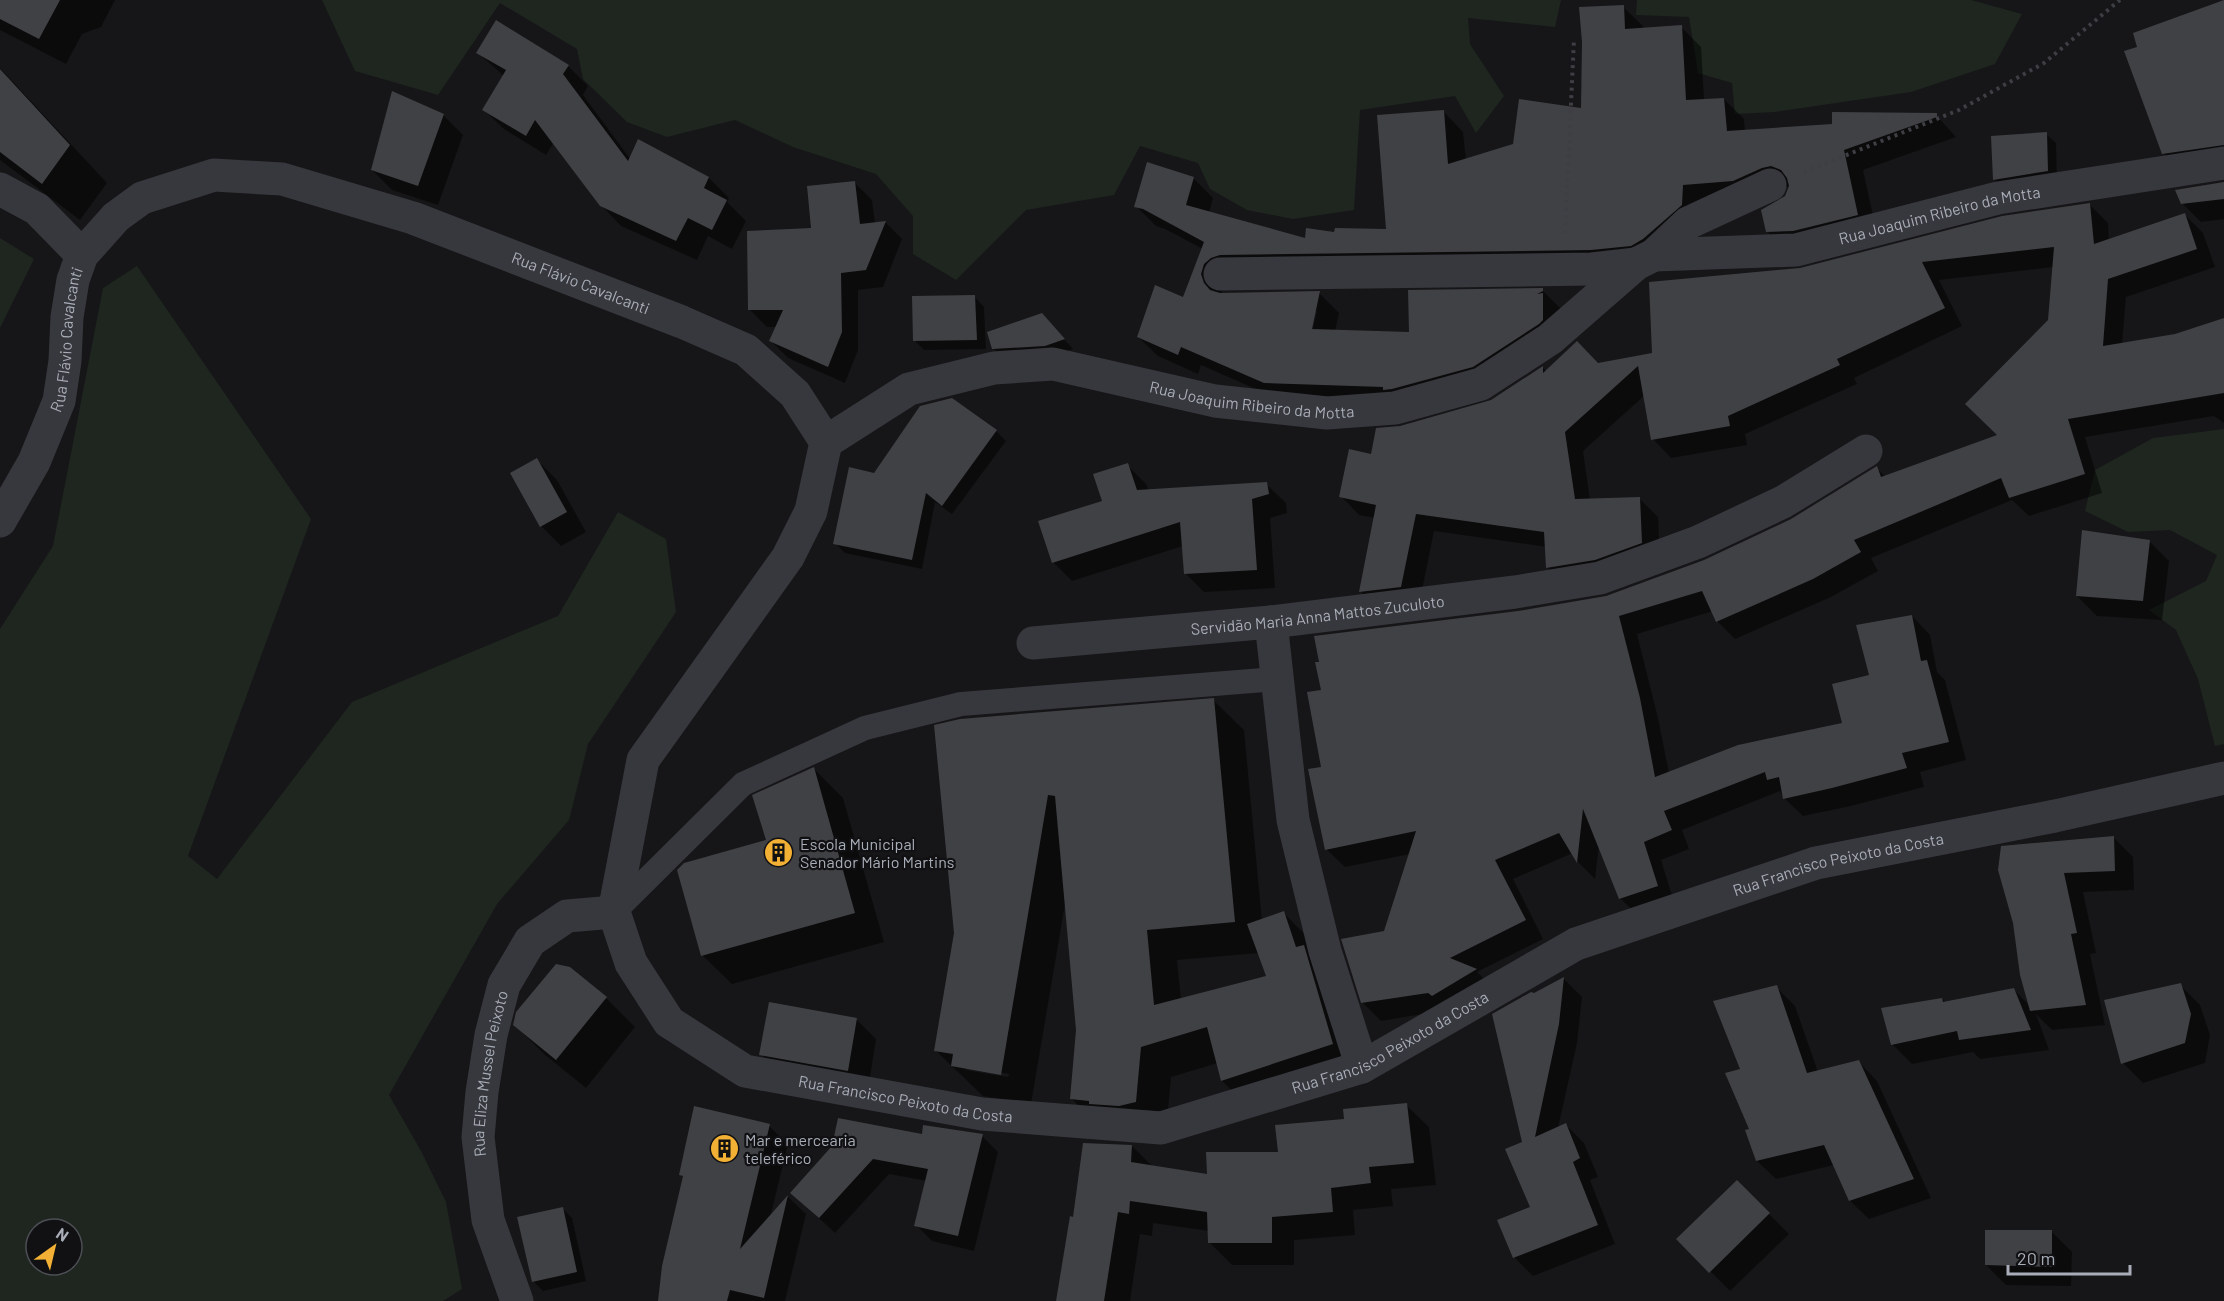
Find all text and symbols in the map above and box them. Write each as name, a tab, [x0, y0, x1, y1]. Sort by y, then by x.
street label: Rua Joaquim Ribeiro da Motta	[1837, 182, 2042, 248]
street label: Rua Flávio Cavalcanti	[509, 247, 653, 318]
street label: Rua Flávio Cavalcanti	[46, 264, 86, 415]
street label: Rua Joaquim Ribeiro da Motta	[1148, 376, 1355, 422]
street label: Servidão Maria Anna Mattos Zuculoto	[1190, 591, 1446, 638]
street label: Rua Francisco Peixoto da Costa	[1730, 828, 1945, 899]
place label: Escola Municipal Senador Mário Martins	[800, 834, 954, 871]
building icon: Escola Municipal Senador Mário Martins	[763, 837, 795, 869]
street label: Rua Francisco Peixoto da Costa	[1289, 987, 1491, 1097]
street label: Rua Eliza Mussel Peixoto	[468, 988, 511, 1158]
street label: Rua Francisco Peixoto da Costa	[797, 1071, 1013, 1125]
place label: Mar e mercearia teleférico	[745, 1130, 856, 1167]
building icon: Mar e mercearia teleférico	[708, 1133, 740, 1165]
north arrow	[24, 1217, 84, 1277]
text: N	[53, 1223, 72, 1245]
scale bar	[2008, 1238, 2130, 1276]
text: 20 m	[2017, 1247, 2055, 1269]

